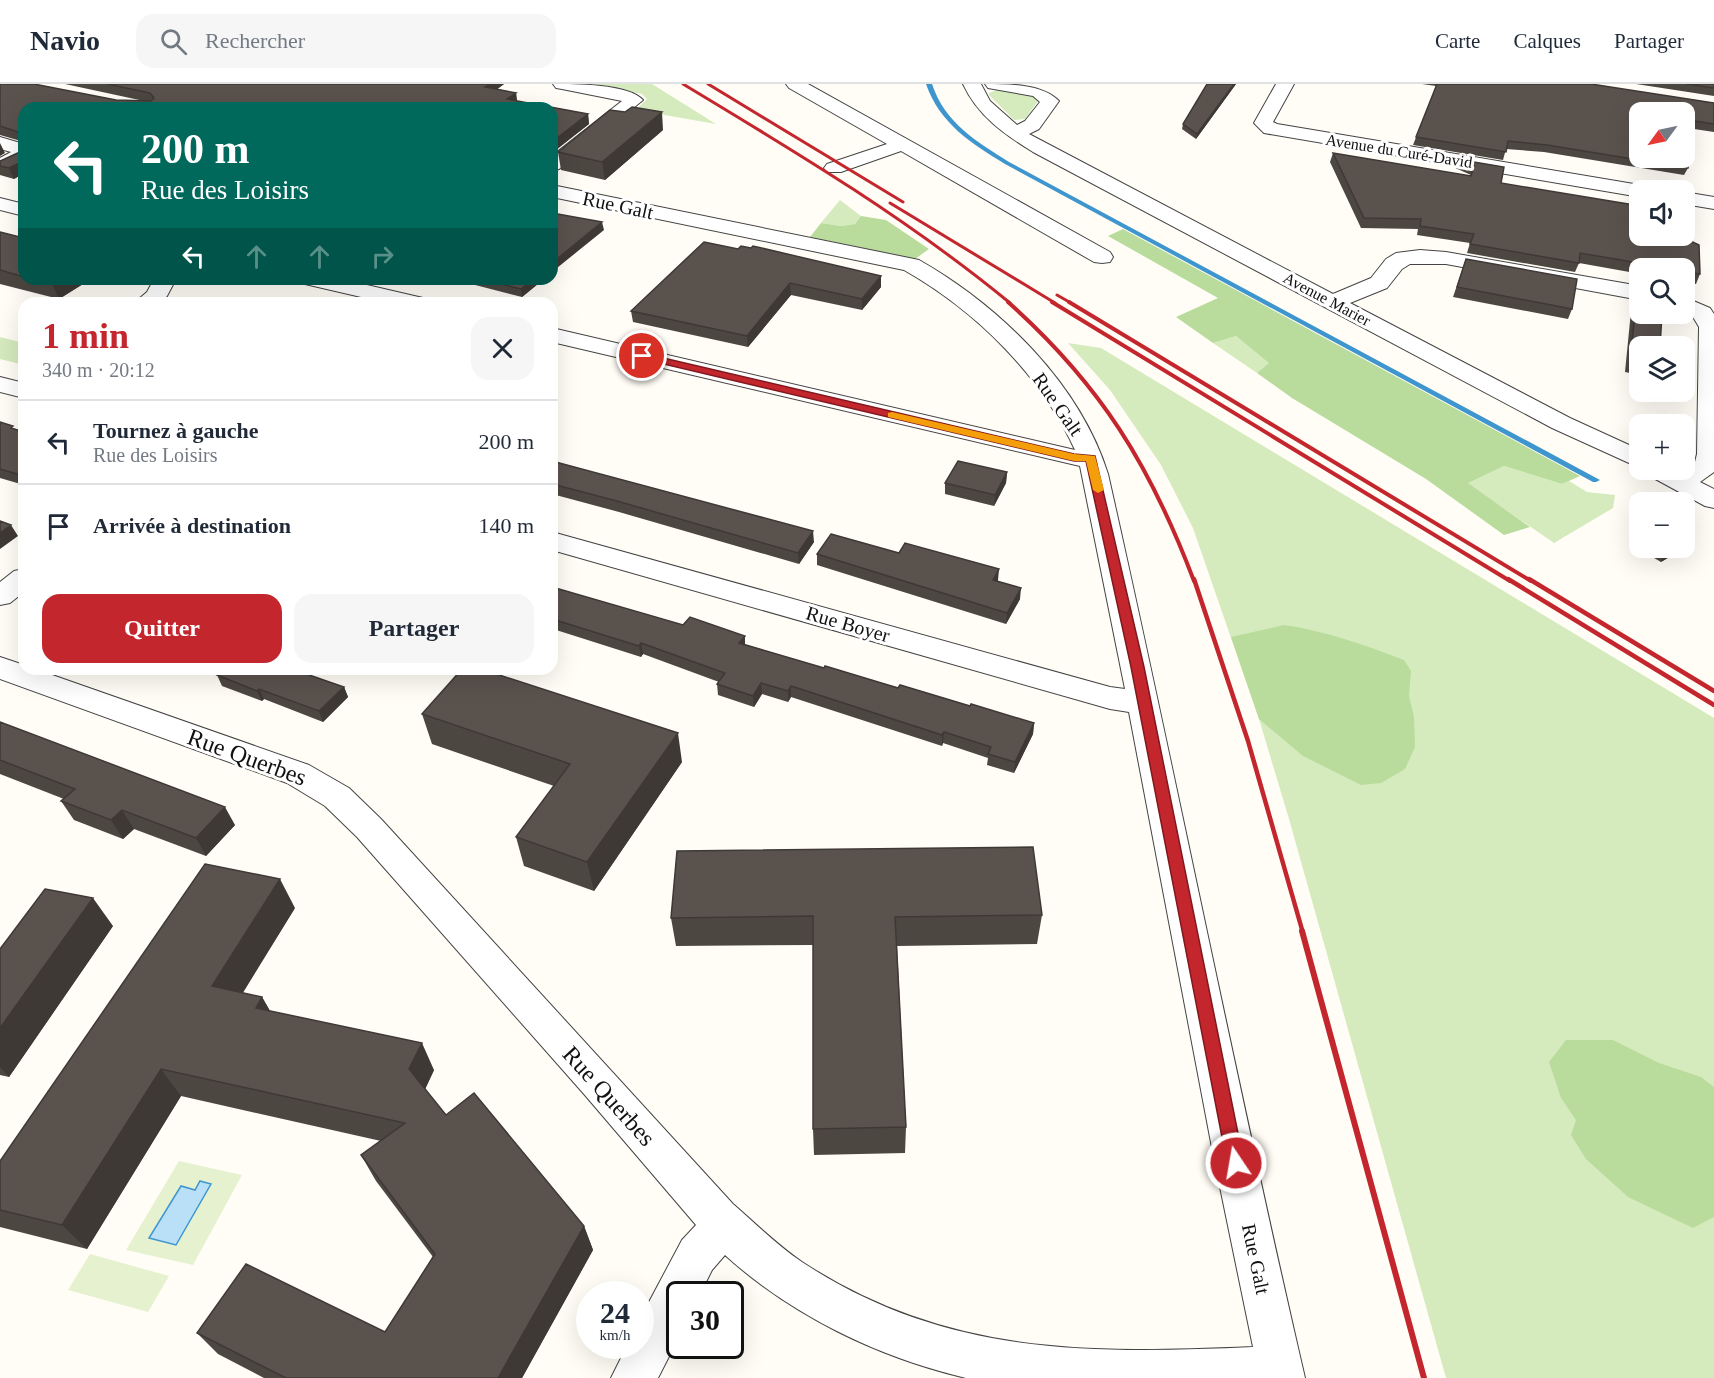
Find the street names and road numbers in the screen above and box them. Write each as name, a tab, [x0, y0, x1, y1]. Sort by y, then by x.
street label: Avenue du Curé-David	[1325, 131, 1473, 171]
street label: Rue Galt	[581, 187, 656, 223]
street label: Avenue Marier	[1281, 269, 1374, 329]
street label: Rue Galt	[1028, 368, 1088, 440]
street label: Rue Boyer	[803, 602, 893, 647]
street label: Rue Querbes	[184, 723, 310, 791]
street label: Rue Querbes	[558, 1041, 660, 1151]
street label: Rue Galt	[1238, 1222, 1274, 1297]

